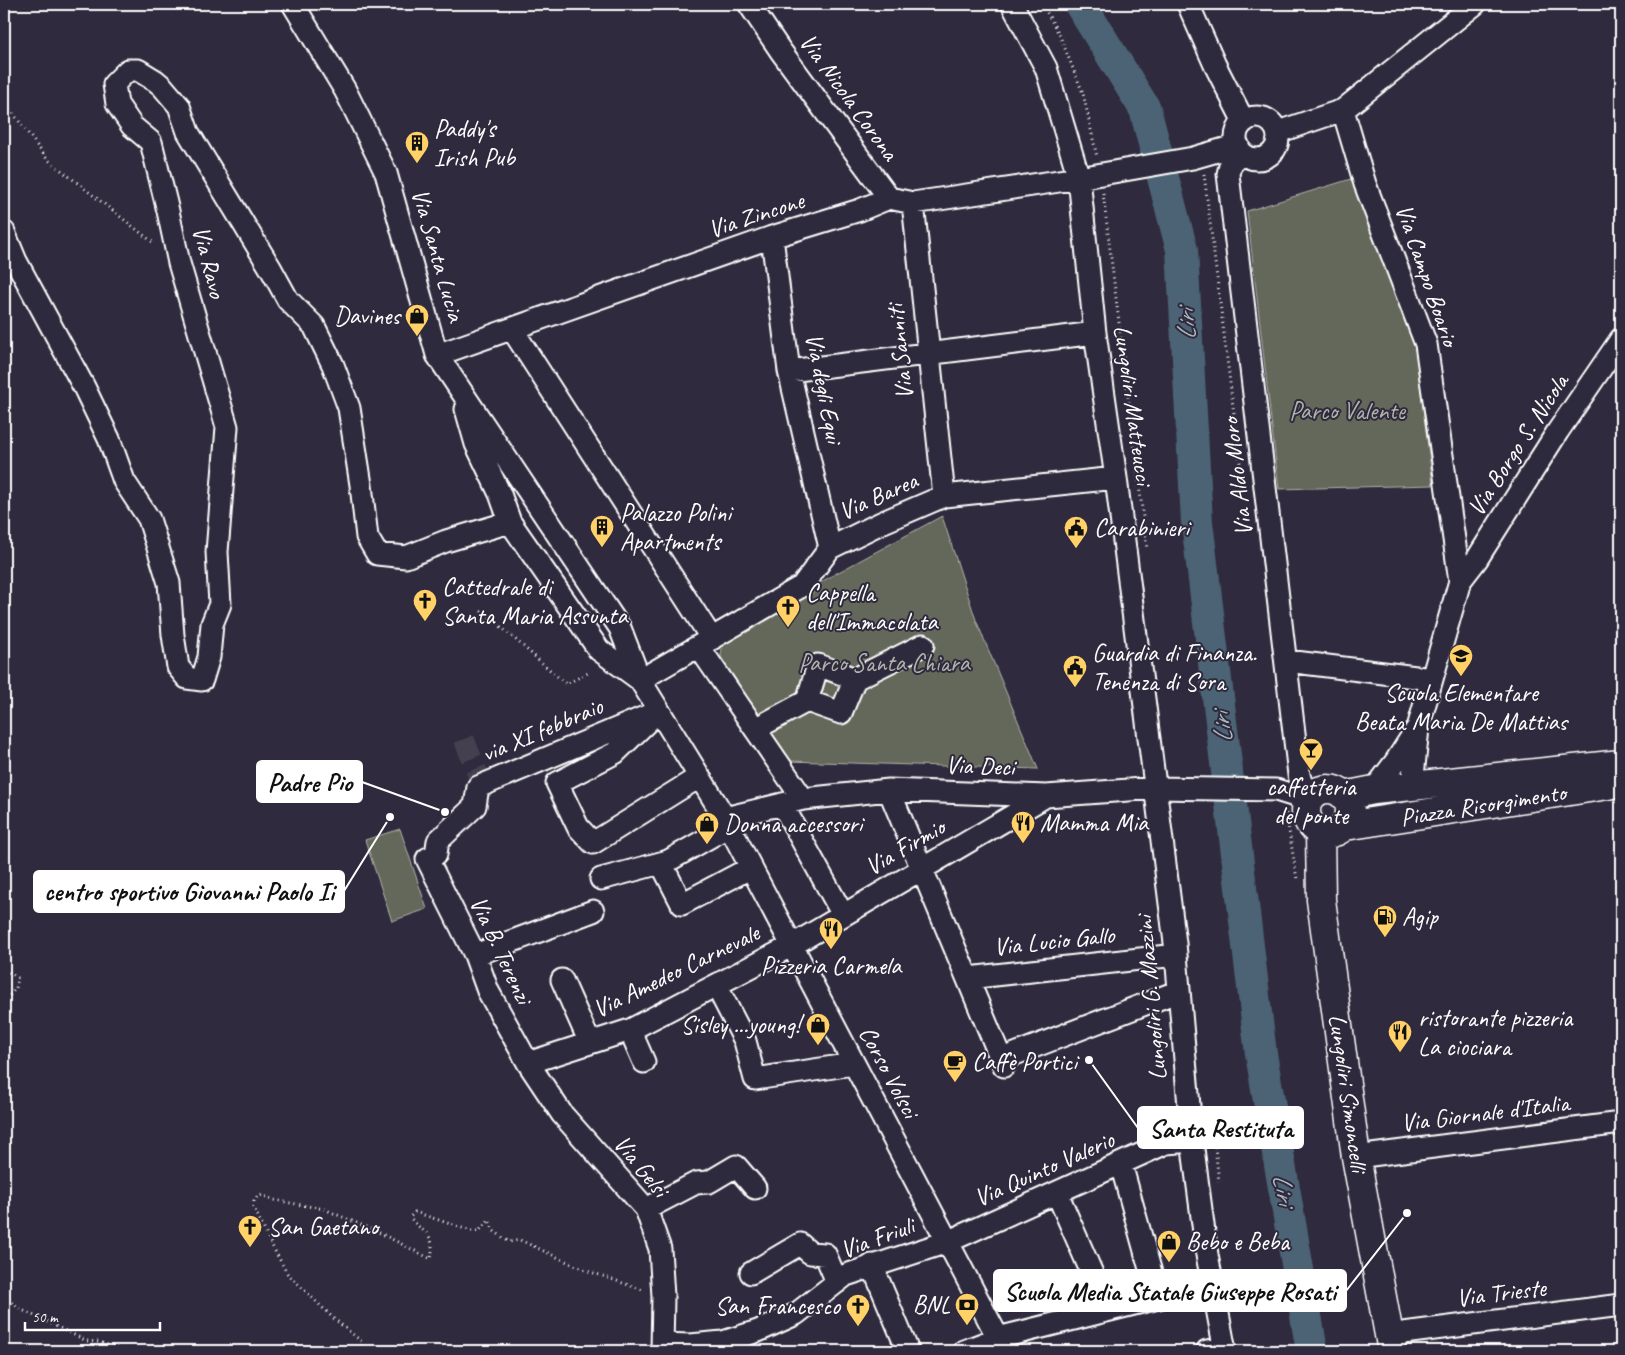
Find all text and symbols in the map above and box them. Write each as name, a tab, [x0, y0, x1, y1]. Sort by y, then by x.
street label: Via Nicola Corona	[792, 27, 907, 168]
place label: Paddy's Irish Pub	[434, 113, 517, 174]
building icon: Paddy's Irish Pub	[404, 130, 430, 164]
street label: Via Zincone	[704, 184, 810, 246]
street label: Via Santa Lucia	[404, 185, 473, 327]
street label: Via Campo Boario	[1388, 200, 1467, 353]
street label: Via Ravo	[185, 223, 234, 302]
place label: Davines	[334, 300, 402, 332]
street label: Via Sanniti	[879, 300, 921, 401]
shop icon: Davines	[404, 303, 430, 337]
water label: Liri	[1168, 303, 1203, 341]
street label: Lungoliri Matteucci	[1106, 323, 1161, 490]
street label: Via degli Equi	[798, 330, 851, 449]
street label: Via Borgo S. Nicola	[1460, 366, 1577, 522]
park label: Parco Valente	[1289, 395, 1407, 427]
street label: Via Aldo Moro	[1213, 413, 1260, 538]
street label: Via Barea	[833, 464, 924, 528]
place label: Palazzo Polini Apartments	[620, 497, 734, 558]
place label: Carabinieri	[1094, 512, 1192, 544]
building icon: Palazzo Polini Apartments	[589, 514, 615, 548]
public building icon: Carabinieri	[1063, 515, 1089, 549]
place label: Cattedrale di Santa Maria Assunta	[442, 571, 630, 632]
place label: Cappella dell'Immacolata	[806, 577, 939, 638]
church icon: Cattedrale di Santa Maria Assunta	[412, 588, 438, 622]
church icon: Cappella dell'Immacolata	[775, 594, 801, 628]
place label: Guardia di Finanza. Tenenza di Sora	[1092, 637, 1257, 698]
school or university icon: Scuola Elementare Beata Maria De Mattias	[1448, 643, 1474, 677]
park label: Parco Santa Chiara	[798, 647, 972, 679]
public building icon: Guardia di Finanza. Tenenza di Sora	[1062, 654, 1088, 688]
place label: Scuola Elementare Beata Maria De Mattias	[1355, 677, 1569, 738]
street label: via XI febbraio	[477, 690, 609, 770]
water label: Liri	[1203, 705, 1240, 745]
bar icon: caffetteria del ponte	[1298, 737, 1324, 771]
street label: Via Deci	[945, 749, 1018, 783]
callout: Padre Pio	[257, 761, 362, 802]
text: Padre Pio	[268, 766, 354, 799]
place label: caffetteria del ponte	[1267, 771, 1357, 832]
street label: Piazza Risorgimento	[1398, 776, 1571, 834]
place label: Mamma Mia	[1040, 807, 1150, 839]
place label: Donna accessori	[724, 808, 866, 840]
street label: Via Firmio	[859, 810, 953, 883]
restaurant icon: Mamma Mia	[1010, 810, 1036, 844]
shop icon: Donna accessori	[694, 811, 720, 845]
callout: centro sportivo Giovanni Paolo Ii	[34, 871, 344, 912]
text: centro sportivo Giovanni Paolo Ii	[44, 875, 338, 908]
street label: Via B. Terenzi	[462, 891, 541, 1012]
place label: Agip	[1402, 901, 1439, 933]
fuel station icon: Agip	[1372, 904, 1398, 938]
street label: Lungoliri G. Mazzini	[1128, 911, 1174, 1082]
street label: Via Amedeo Carnevale	[587, 916, 766, 1025]
restaurant icon: Pizzeria Carmela	[818, 916, 844, 950]
street label: Via Lucio Gallo	[992, 919, 1117, 963]
place label: Pizzeria Carmela	[761, 950, 903, 982]
place label: ristorante pizzeria La ciociara	[1418, 1002, 1574, 1063]
place label: Sisley ...young!	[680, 1009, 805, 1041]
shop icon: Sisley ...young!	[805, 1012, 831, 1046]
street label: Lungoliri Simoncelli	[1321, 1012, 1375, 1177]
restaurant icon: ristorante pizzeria La ciociara	[1387, 1019, 1413, 1053]
street label: Corso Volsci	[852, 1021, 928, 1126]
place label: Caffè Portici	[972, 1046, 1080, 1078]
cafe icon: Caffè Portici	[942, 1049, 968, 1083]
street label: Via Giornale d'Italia	[1399, 1086, 1574, 1139]
callout: Santa Restituta	[1138, 1107, 1303, 1148]
text: Santa Restituta	[1149, 1112, 1295, 1145]
street label: Via Quinto Valerio	[969, 1123, 1120, 1214]
street label: Via Gelsi	[606, 1128, 678, 1206]
water label: Liri	[1265, 1171, 1304, 1213]
street label: Via Friuli	[836, 1209, 921, 1266]
place label: San Gaetano	[268, 1211, 381, 1243]
church icon: San Gaetano	[237, 1214, 263, 1248]
place label: Bebo e Beba	[1186, 1226, 1291, 1258]
shop icon: Bebo e Beba	[1156, 1229, 1182, 1263]
callout: Scuola Media Statale Giuseppe Rosati	[994, 1270, 1346, 1311]
street label: Via Trieste	[1454, 1271, 1549, 1314]
text: Scuola Media Statale Giuseppe Rosati	[1004, 1275, 1340, 1308]
place label: BNL	[913, 1289, 950, 1321]
place label: San Francesco	[715, 1290, 841, 1322]
bank icon: BNL	[954, 1292, 980, 1326]
church icon: San Francesco	[845, 1293, 871, 1327]
scale bar	[25, 1300, 160, 1332]
text: 50 m	[32, 1308, 59, 1327]

